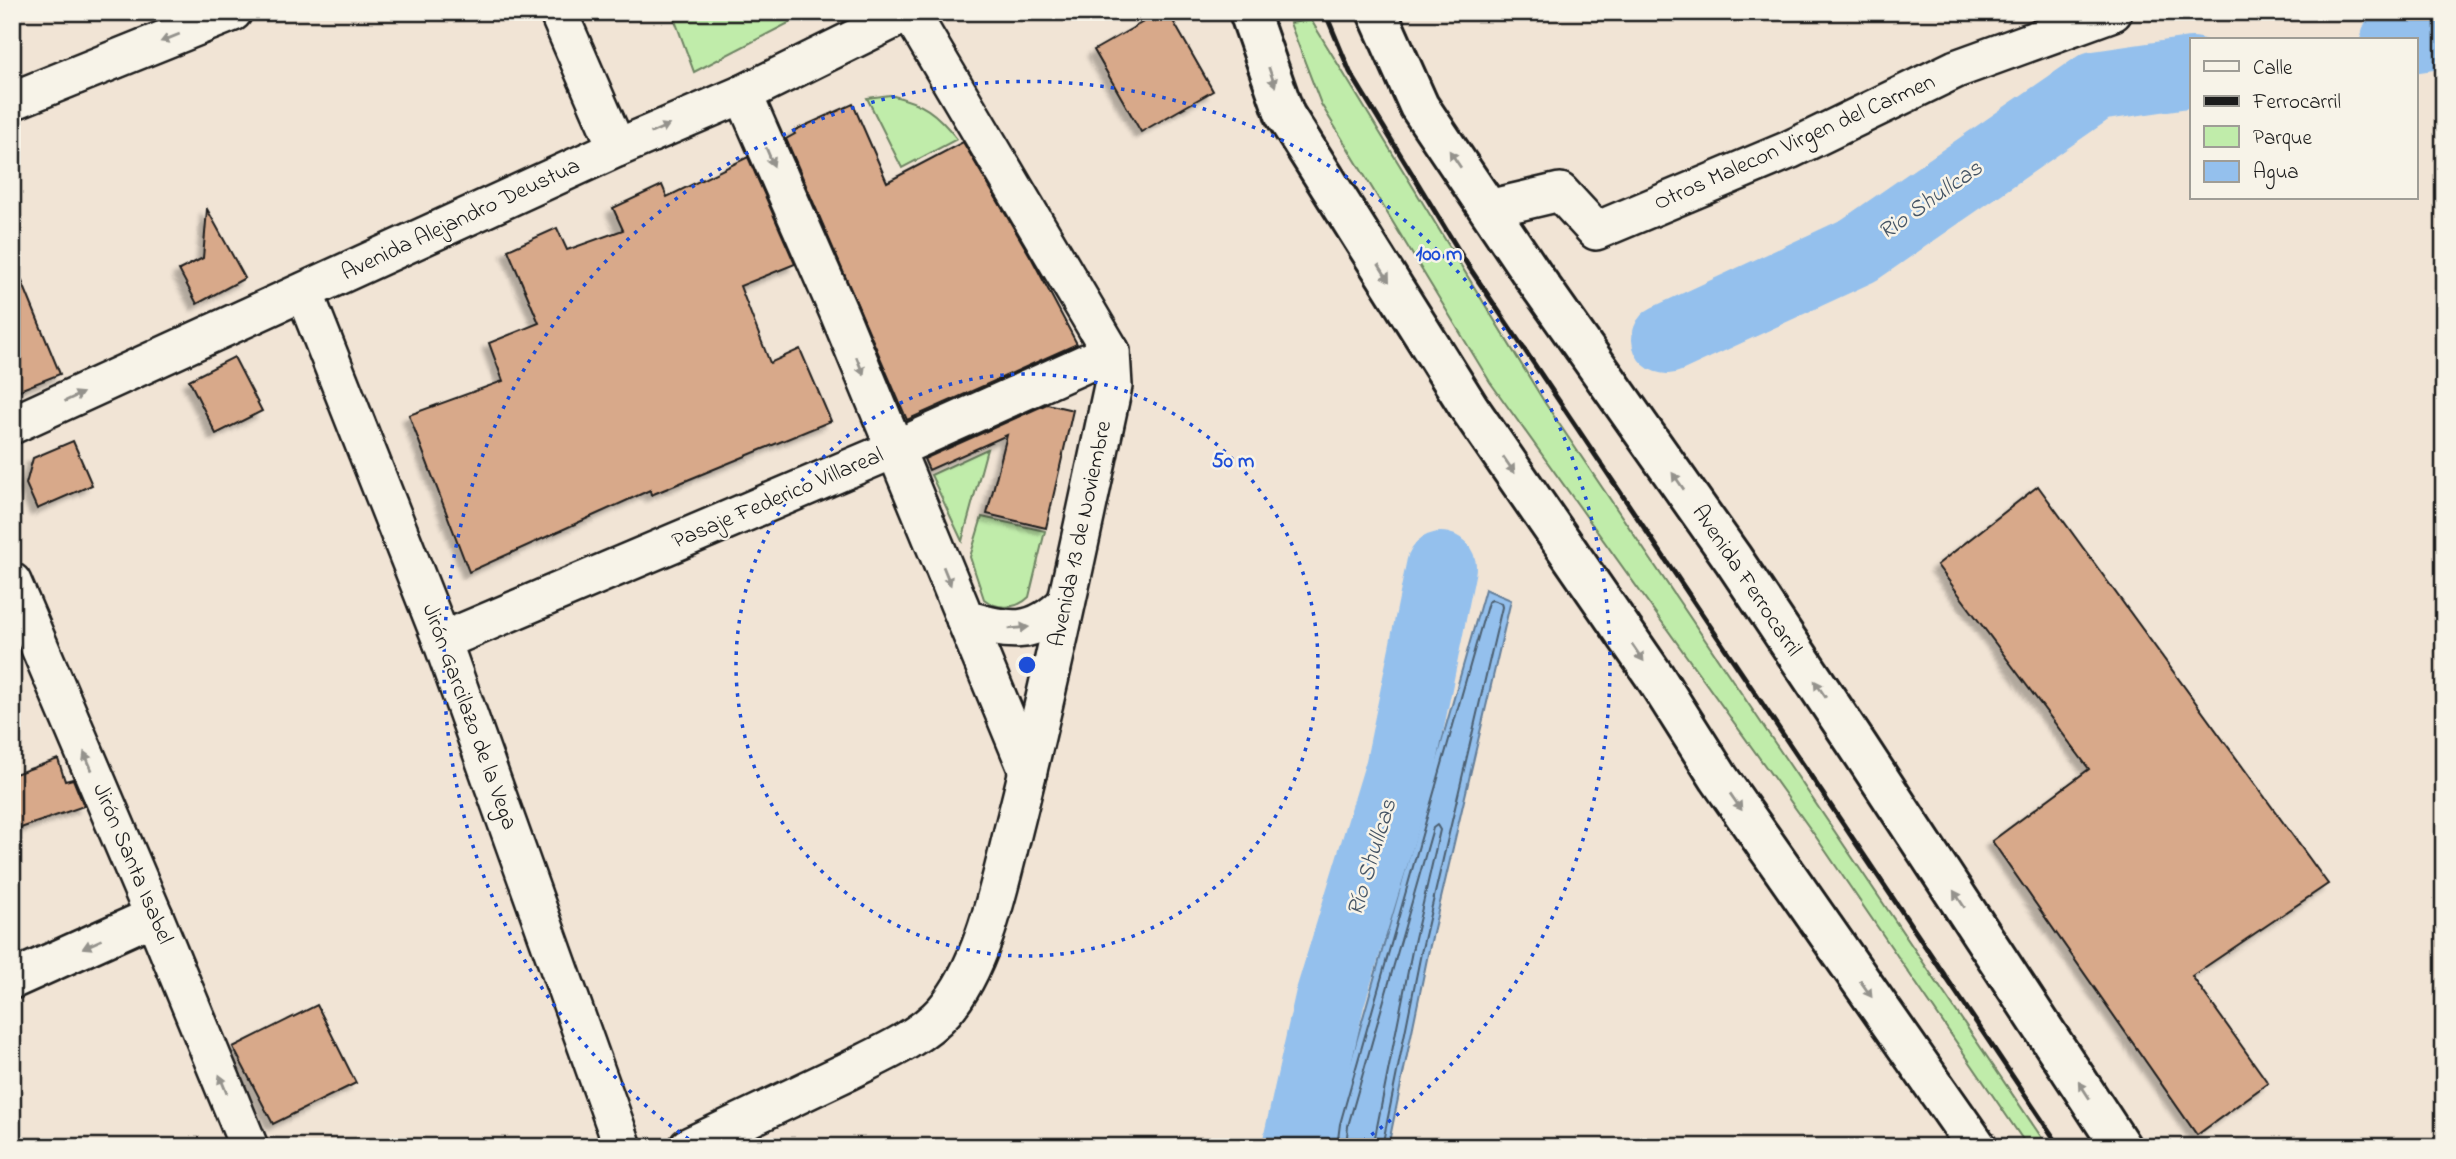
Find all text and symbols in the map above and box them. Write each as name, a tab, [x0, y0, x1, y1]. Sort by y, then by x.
one-way arrow	[159, 32, 180, 43]
legend	[2190, 38, 2418, 200]
text: Calle	[2253, 54, 2293, 84]
one-way arrow	[1267, 66, 1278, 87]
street label: Otros Malecon Virgen del Carmen	[1649, 66, 1941, 221]
text: Ferrocarril	[2252, 88, 2341, 118]
one-way arrow	[650, 123, 670, 135]
text: Parque	[2253, 124, 2312, 154]
one-way arrow	[764, 147, 776, 167]
street label: Avenida Alejandro Deustua	[336, 150, 586, 290]
one-way arrow	[1449, 150, 1462, 169]
water label: Rio Shullcas	[1872, 152, 1991, 250]
text: Agua	[2253, 158, 2299, 190]
text: 100 m	[1416, 240, 1462, 270]
one-way arrow	[1378, 264, 1391, 283]
one-way arrow	[855, 355, 866, 376]
one-way arrow	[64, 391, 84, 403]
street label: Avenida 13 de Noviembre	[1041, 417, 1121, 650]
street label: Pasaje Federico Villareal	[667, 440, 889, 558]
text: 50 m	[1212, 447, 1254, 477]
one-way arrow	[1502, 456, 1516, 474]
one-way arrow	[1671, 472, 1685, 490]
street label: Avenida Ferrocarril	[1683, 498, 1809, 664]
one-way arrow	[941, 566, 953, 586]
street label: Jirón Garcilazo de la Vega	[412, 599, 525, 835]
one-way arrow	[1008, 622, 1030, 633]
one-way arrow	[1631, 644, 1645, 662]
centre of rings	[1015, 653, 1039, 677]
one-way arrow	[1813, 680, 1827, 698]
one-way arrow	[82, 750, 93, 771]
street label: Jirón Santa Isabel	[83, 778, 181, 950]
one-way arrow	[1729, 793, 1743, 811]
water label: Río Shullcas	[1339, 795, 1408, 921]
one-way arrow	[1953, 890, 1966, 909]
one-way arrow	[82, 938, 102, 950]
one-way arrow	[1859, 979, 1872, 998]
one-way arrow	[217, 1073, 228, 1094]
one-way arrow	[2077, 1080, 2090, 1099]

